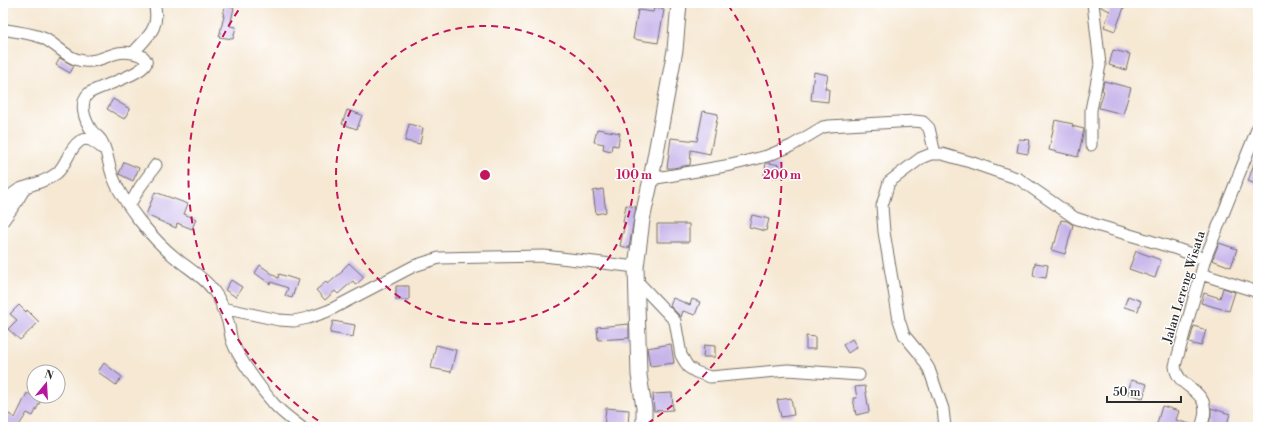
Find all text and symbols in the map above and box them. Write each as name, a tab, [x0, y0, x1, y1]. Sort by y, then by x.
centre of rings	[478, 168, 492, 182]
text: 100 m	[616, 168, 652, 183]
text: 200 m	[763, 168, 801, 183]
street label: Jalan Lereng Wisata	[1159, 228, 1209, 346]
north arrow	[26, 364, 66, 404]
text: N	[42, 367, 55, 384]
scale bar	[1107, 378, 1181, 404]
text: 50 m	[1113, 385, 1141, 400]

